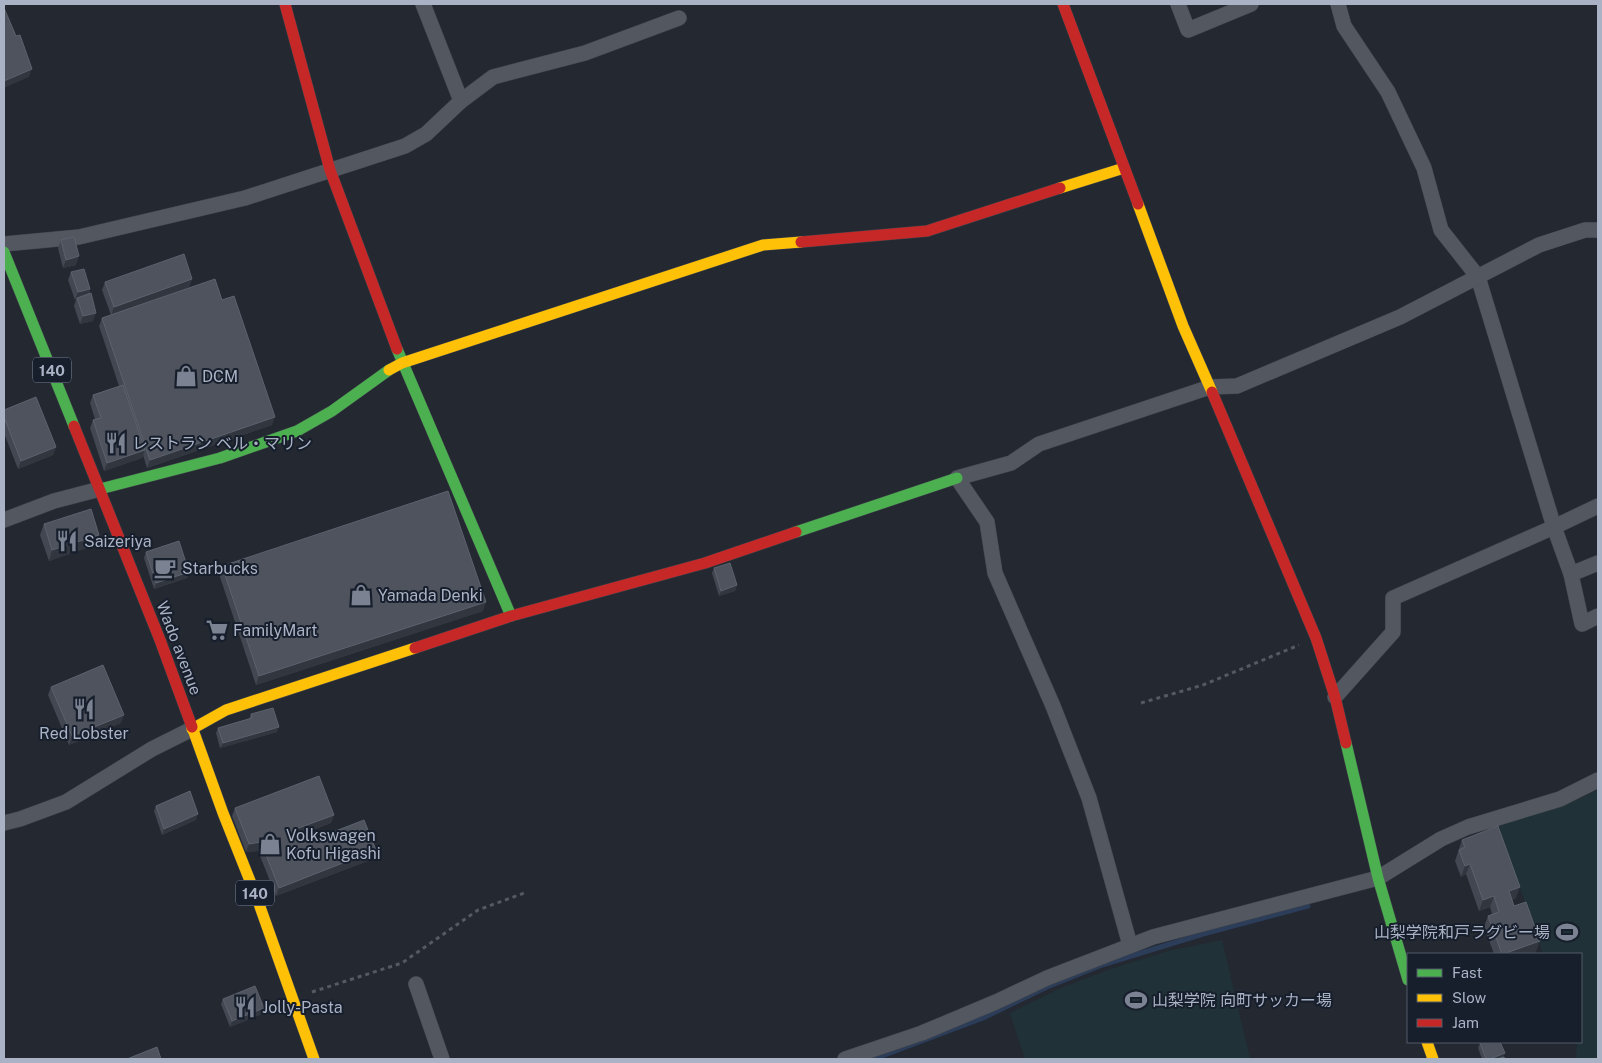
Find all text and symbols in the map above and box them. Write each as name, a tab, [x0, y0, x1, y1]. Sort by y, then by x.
road number: 140	[33, 358, 71, 382]
shop icon: DCM	[173, 363, 199, 389]
place label: DCM	[202, 367, 238, 386]
restaurant icon: レストラン ベル・マリン	[103, 430, 129, 456]
place label: レストラン ベル・マリン	[132, 434, 312, 453]
restaurant icon: Saizeriya	[54, 528, 80, 554]
place label: Saizeriya	[84, 532, 152, 551]
cafe icon: Starbucks	[152, 555, 178, 581]
place label: Starbucks	[182, 559, 258, 578]
shop icon: Yamada Denki	[348, 582, 374, 608]
place label: Yamada Denki	[378, 586, 483, 605]
street label: Wado avenue	[152, 598, 206, 698]
supermarket icon: FamilyMart	[204, 617, 230, 643]
place label: FamilyMart	[233, 621, 317, 640]
restaurant icon: Red Lobster	[71, 696, 97, 722]
place label: Red Lobster	[39, 724, 129, 743]
place label: Volkswagen Kofu Higashi	[286, 826, 381, 863]
shop icon: Volkswagen Kofu Higashi	[257, 831, 283, 857]
road number: 140	[236, 880, 274, 906]
sports icon: 山梨学院和戸ラグビー場	[1554, 919, 1580, 945]
place label: 山梨学院和戸ラグビー場	[1374, 923, 1550, 942]
legend	[1407, 953, 1582, 1043]
text: Fast	[1452, 964, 1482, 981]
sports icon: 山梨学院 向町サッカー場	[1123, 987, 1149, 1013]
text: Slow	[1452, 989, 1487, 1006]
place label: 山梨学院 向町サッカー場	[1152, 991, 1332, 1010]
restaurant icon: Jolly-Pasta	[232, 994, 258, 1020]
place label: Jolly-Pasta	[262, 998, 343, 1017]
text: Jam	[1452, 1014, 1479, 1031]

